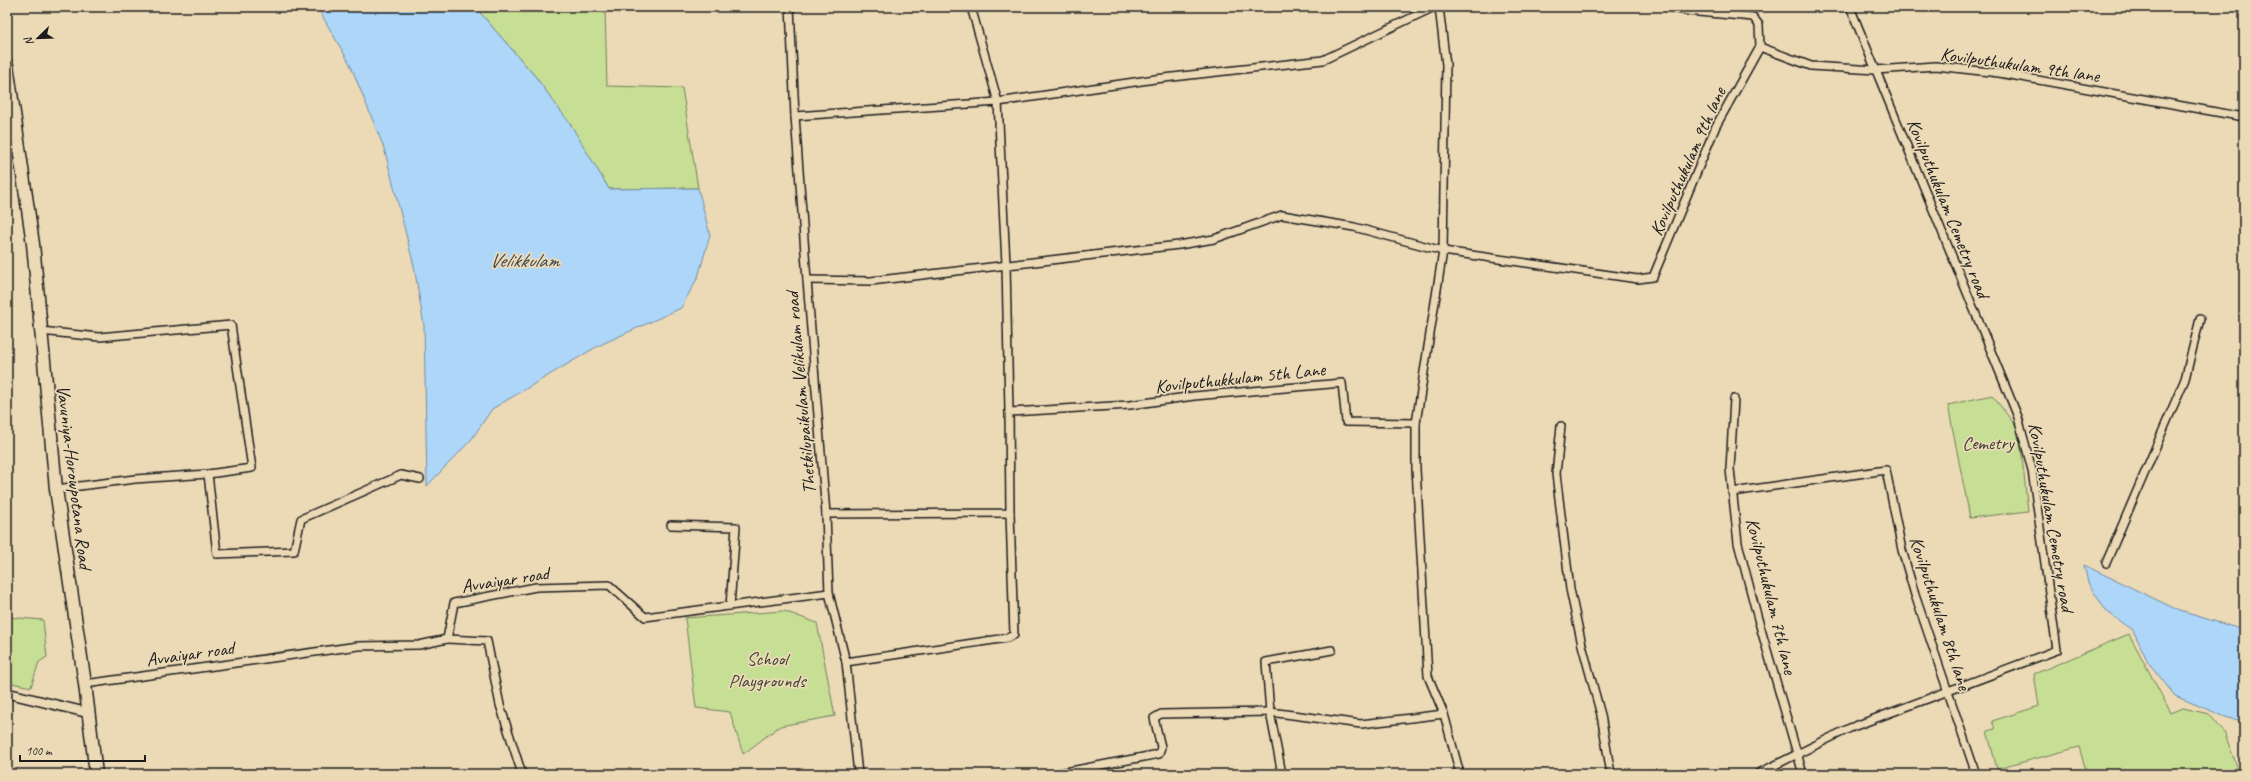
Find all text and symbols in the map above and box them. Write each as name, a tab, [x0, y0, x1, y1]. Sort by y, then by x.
north arrow	[18, 18, 58, 58]
text: N	[20, 34, 37, 48]
street label: Kovilputhukulam 9th lane	[1939, 42, 2103, 88]
street label: Kovilputhukulam 9th lane	[1644, 82, 1732, 239]
street label: Kovilputhukulam Cemetry road	[1901, 115, 1996, 305]
water label: Velikkulam	[489, 248, 561, 273]
street label: Thetkilupaikulam Velikulam road	[780, 287, 822, 495]
street label: Kovilputhukkulam 5th Lane	[1154, 357, 1328, 399]
street label: Vavuniya-Horowpotana Road	[51, 384, 98, 573]
street label: Kovilputhukulam Cemetry road	[2023, 421, 2080, 617]
park label: Cemetry	[1962, 431, 2015, 455]
street label: Kovilputhukulam 7th lane	[1740, 516, 1802, 679]
street label: Kovilputhukulam 8th lane	[1904, 534, 1977, 695]
street label: Avvaiyar road	[460, 561, 553, 599]
street label: Avvaiyar road	[145, 636, 238, 672]
park label: School Playgrounds	[729, 647, 808, 693]
scale bar	[20, 737, 145, 763]
text: 100 m	[26, 743, 53, 759]

